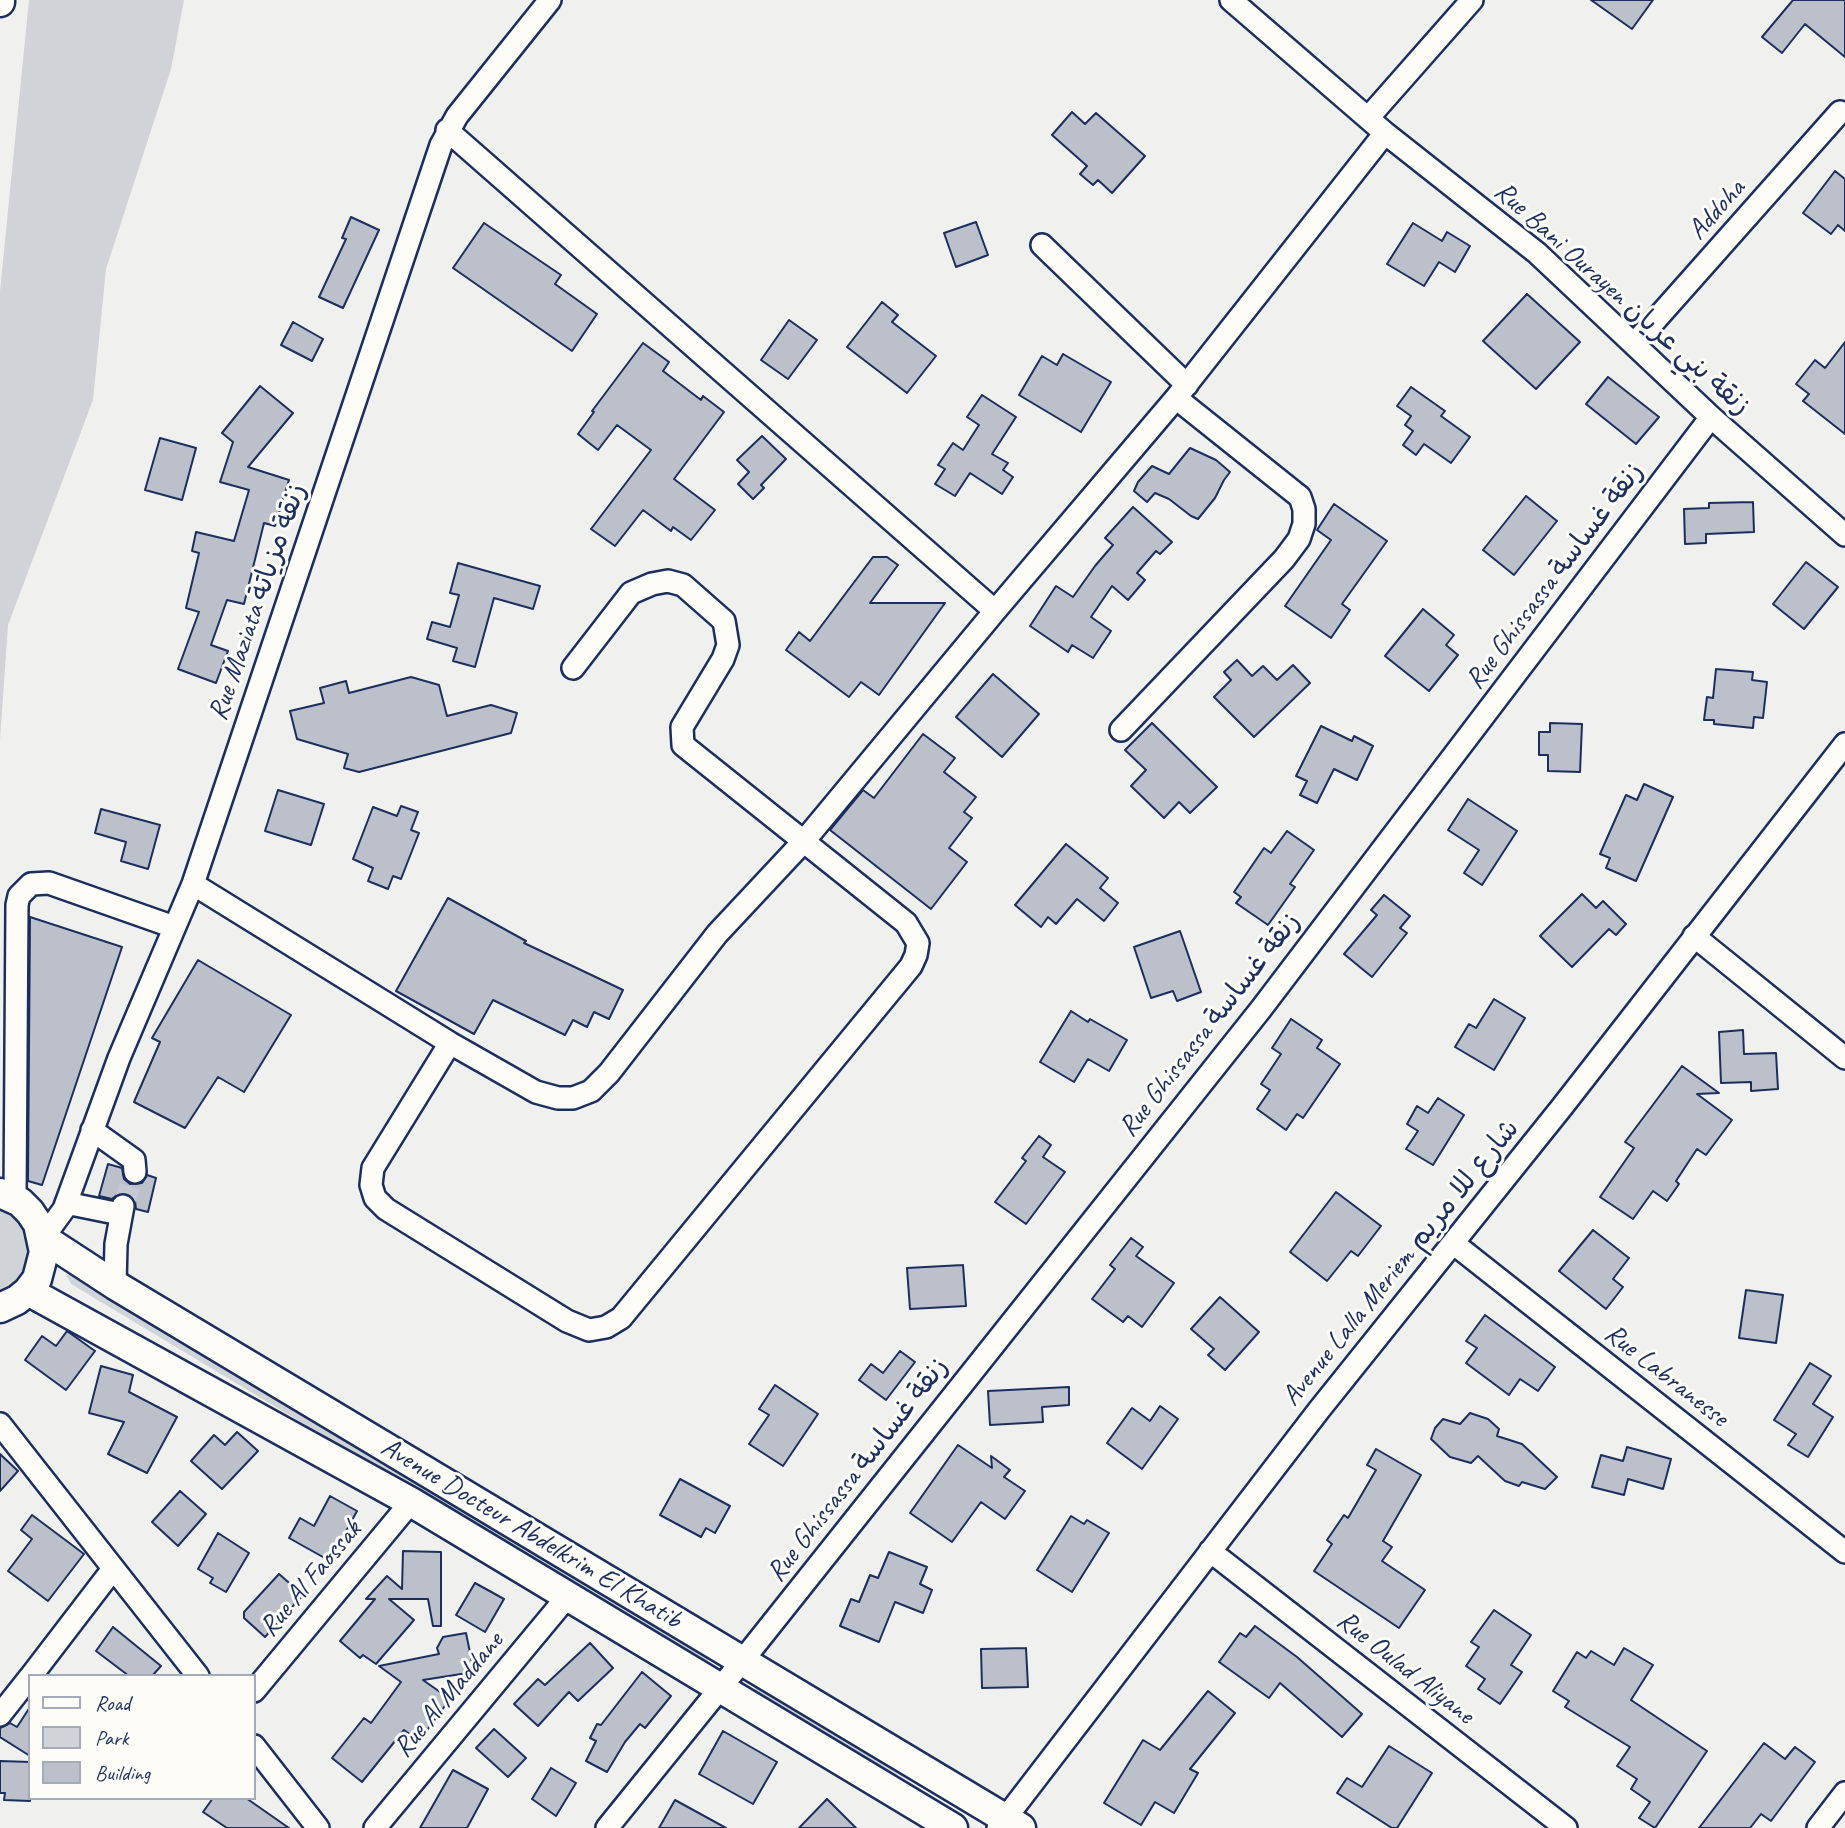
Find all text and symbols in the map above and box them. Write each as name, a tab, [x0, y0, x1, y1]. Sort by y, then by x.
street label: Addoha	[1681, 173, 1753, 247]
street label: Rue Bani Ourayen زنقة بني عريان	[1487, 175, 1757, 423]
street label: Rue Ghissassa زنقة غساسة	[1459, 456, 1651, 696]
street label: Rue Maziata زنقة مزياتة	[202, 479, 314, 725]
street label: Rue Ghissassa زنقة غساسة	[1112, 906, 1308, 1144]
street label: Avenue Lalla Meriem شارع للا مريم	[1275, 1113, 1527, 1413]
street label: Rue Labranesse	[1597, 1317, 1735, 1435]
street label: Rue Ghissassa زنقة غساسة	[760, 1351, 956, 1589]
street label: Avenue Docteur Abdelkrim El Khatib	[375, 1431, 687, 1637]
street label: Rue Al Faossak	[253, 1514, 369, 1644]
street label: Rue Oulad Aliyane	[1330, 1604, 1480, 1732]
street label: Rue Al Maddane	[387, 1625, 511, 1765]
legend	[28, 1674, 256, 1800]
text: Road	[95, 1690, 130, 1716]
text: Park	[95, 1725, 128, 1751]
text: Building	[95, 1760, 150, 1786]

